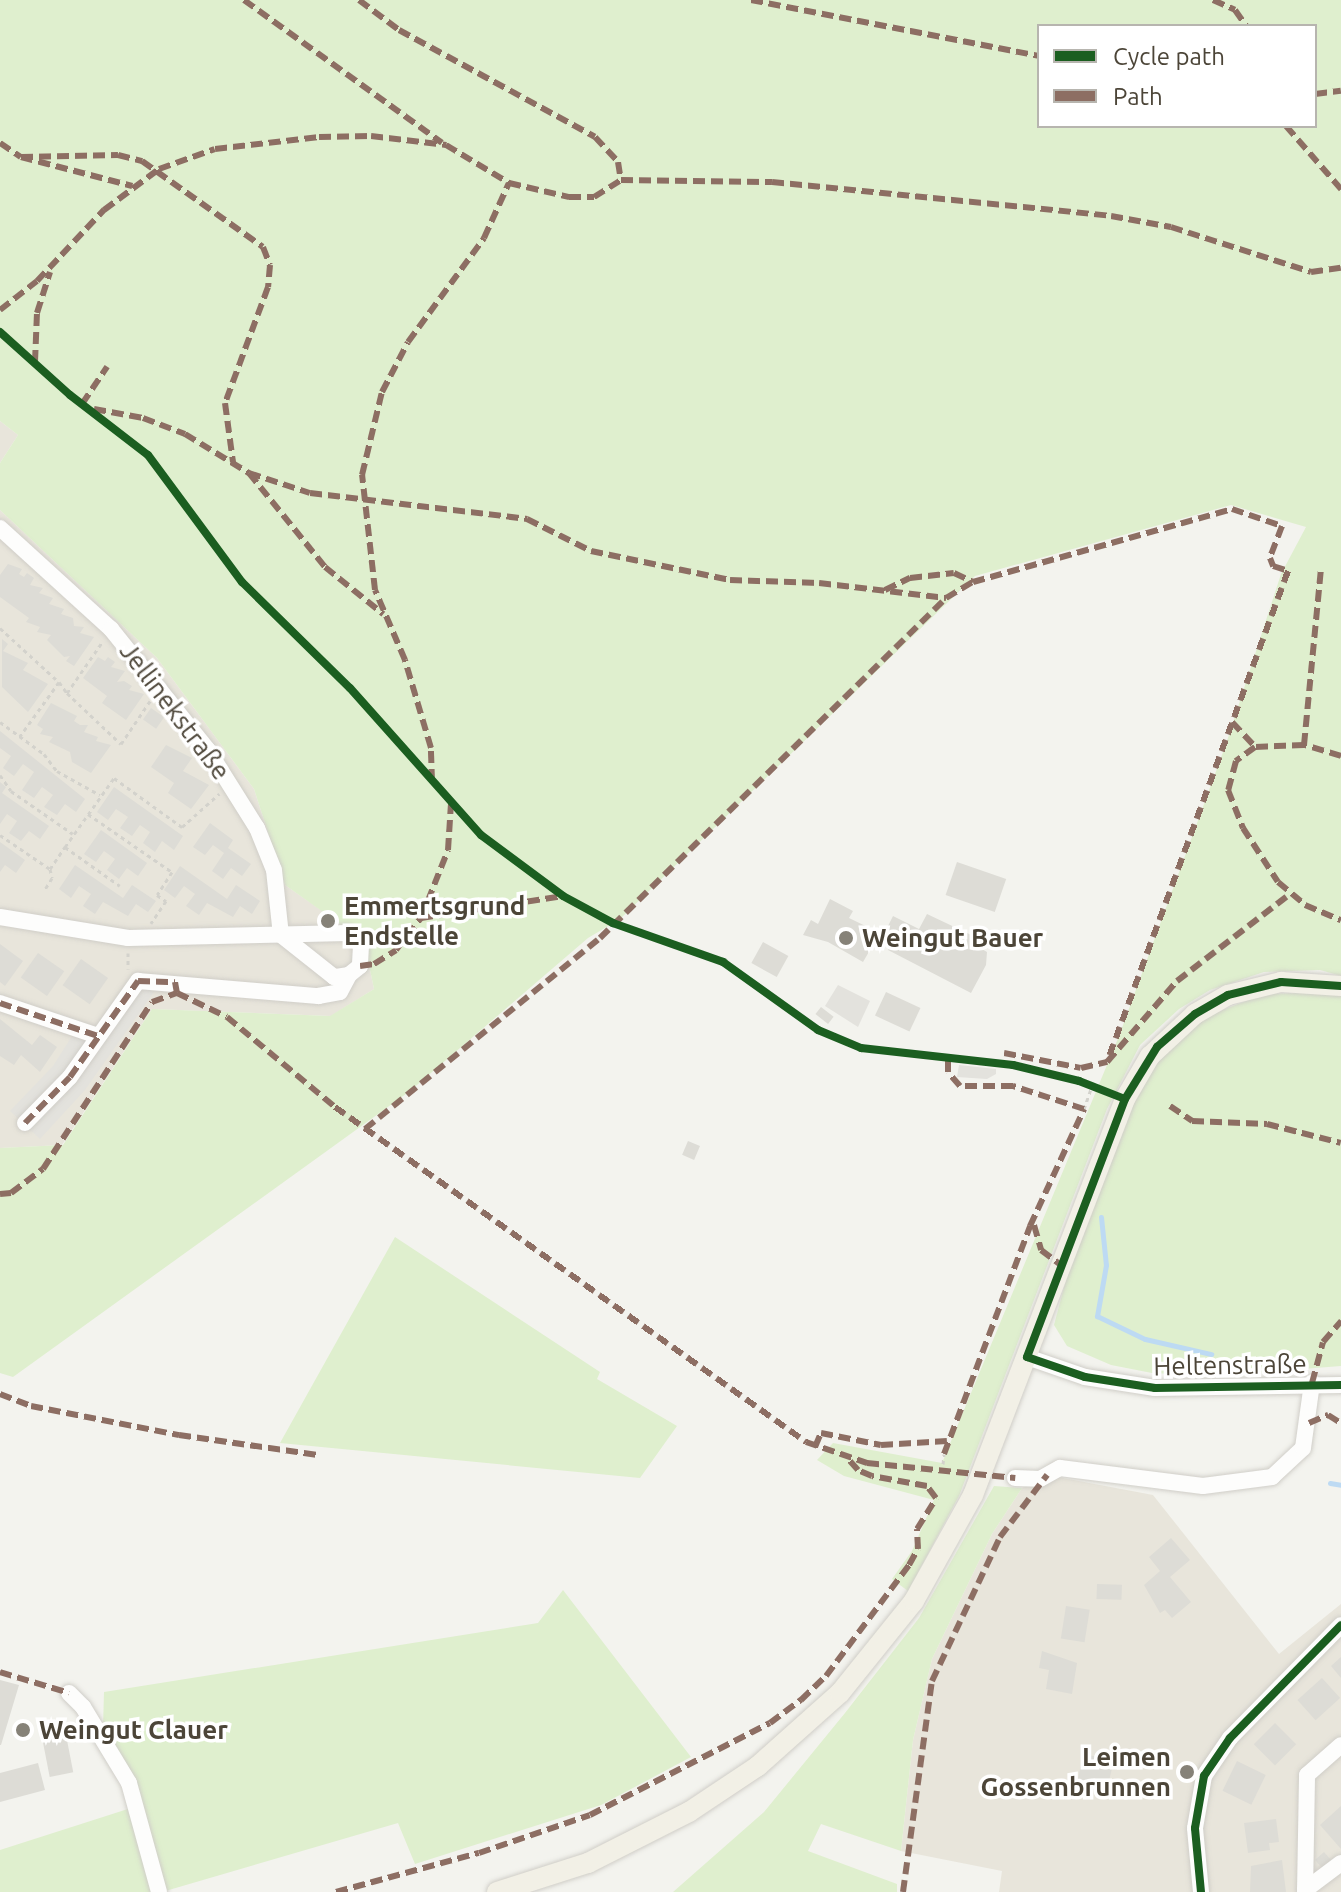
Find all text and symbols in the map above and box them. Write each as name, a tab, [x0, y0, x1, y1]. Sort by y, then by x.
legend	[1037, 24, 1317, 128]
text: Cycle path	[1113, 43, 1225, 70]
text: Path	[1113, 83, 1163, 110]
street label: Jellinekstraße	[113, 636, 237, 786]
place label: Emmertsgrund Endstelle	[344, 890, 525, 952]
marker: Emmertsgrund Endstelle	[319, 912, 337, 930]
place label: Weingut Bauer	[862, 922, 1043, 954]
marker: Weingut Bauer	[837, 929, 855, 947]
street label: Heltenstraße	[1153, 1348, 1307, 1382]
place label: Weingut Clauer	[39, 1714, 228, 1746]
marker: Weingut Clauer	[14, 1721, 32, 1739]
place label: Leimen Gossenbrunnen	[981, 1741, 1171, 1802]
marker: Leimen Gossenbrunnen	[1178, 1763, 1196, 1781]

